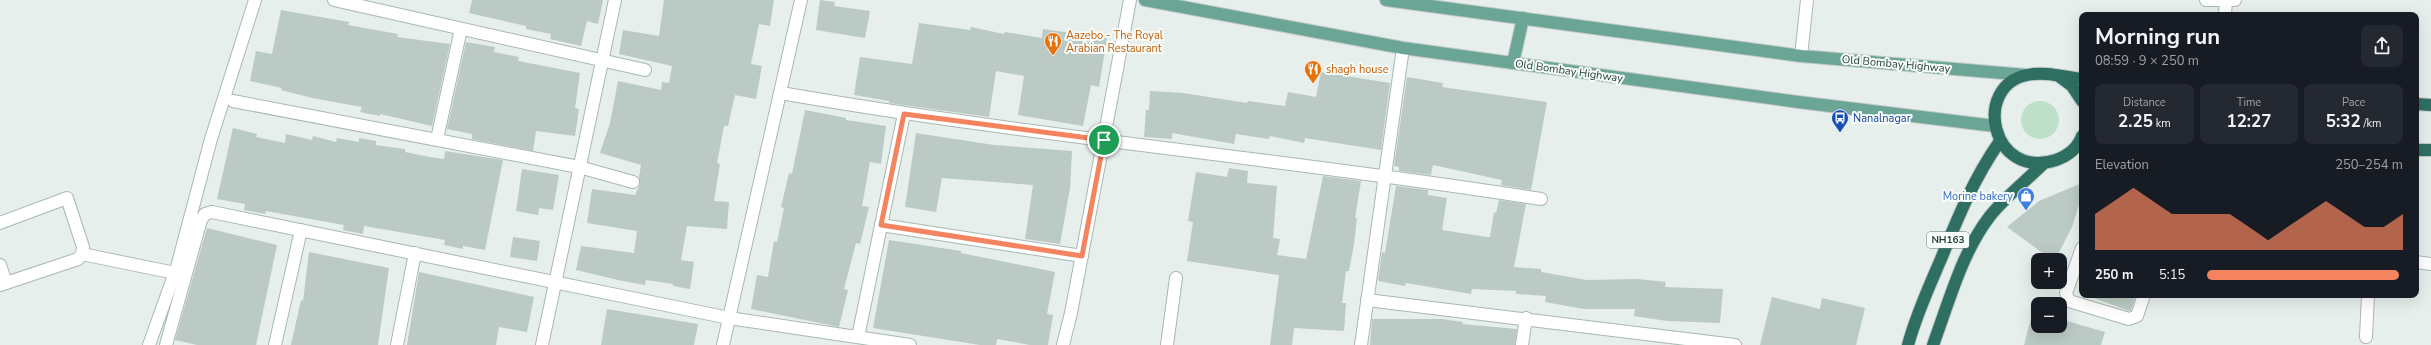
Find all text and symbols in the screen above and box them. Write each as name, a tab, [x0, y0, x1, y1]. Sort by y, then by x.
text: Morning run	[2095, 22, 2220, 52]
button: share	[2361, 25, 2403, 67]
place label: Aazebo - The Royal Arabian Restaurant	[1066, 28, 1164, 56]
restaurant icon: Aazebo - The Royal Arabian Restaurant	[1043, 31, 1063, 56]
street label: Old Bombay Highway	[1841, 52, 1951, 76]
text: 08:59 · 9 × 250 m	[2095, 52, 2199, 70]
street label: Old Bombay Highway	[1514, 56, 1624, 86]
restaurant icon: shagh house	[1303, 59, 1323, 84]
place label: shagh house	[1326, 62, 1389, 77]
text: Distance	[2123, 95, 2166, 110]
text: Time	[2237, 95, 2261, 110]
text: Pace	[2342, 95, 2365, 110]
bus stop icon: Nanalnagar	[1830, 108, 1850, 133]
text: 2.25	[2118, 110, 2153, 133]
text: 12:27	[2226, 110, 2272, 133]
text: 5:32	[2326, 110, 2361, 133]
place label: Nanalnagar	[1853, 111, 1911, 126]
text: km	[2153, 116, 2171, 131]
text: /km	[2361, 116, 2381, 131]
pin	[1087, 123, 1121, 157]
icon: arrive	[1093, 129, 1115, 151]
text: Elevation	[2095, 156, 2149, 174]
text: 250–254 m	[2335, 156, 2403, 174]
shop icon: Morine bakery	[2016, 186, 2036, 211]
place label: Morine bakery	[1943, 189, 2013, 204]
road number: NH163	[1927, 232, 1969, 248]
map controls	[2031, 253, 2067, 333]
button: +	[2031, 253, 2067, 289]
text: 250 m	[2095, 266, 2133, 284]
text: 5:15	[2159, 266, 2185, 284]
button: −	[2031, 297, 2067, 333]

